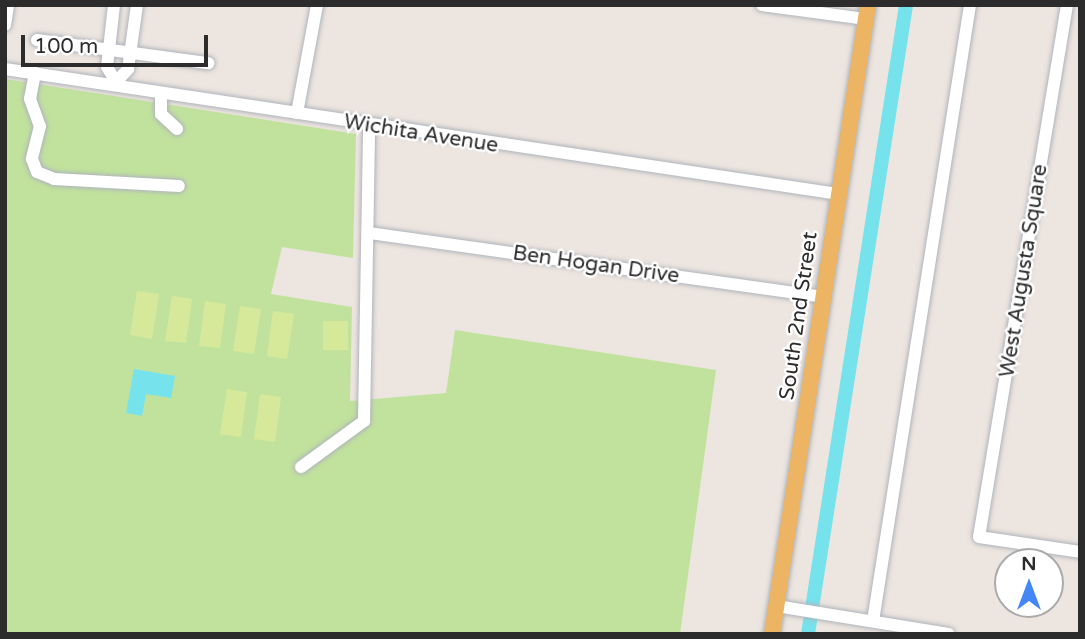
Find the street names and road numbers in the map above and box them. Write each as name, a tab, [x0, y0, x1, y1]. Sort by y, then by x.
street label: Wichita Avenue	[342, 109, 500, 159]
street label: West Augusta Square	[995, 163, 1053, 379]
street label: South 2nd Street	[775, 230, 823, 402]
street label: Ben Hogan Drive	[511, 241, 681, 289]

